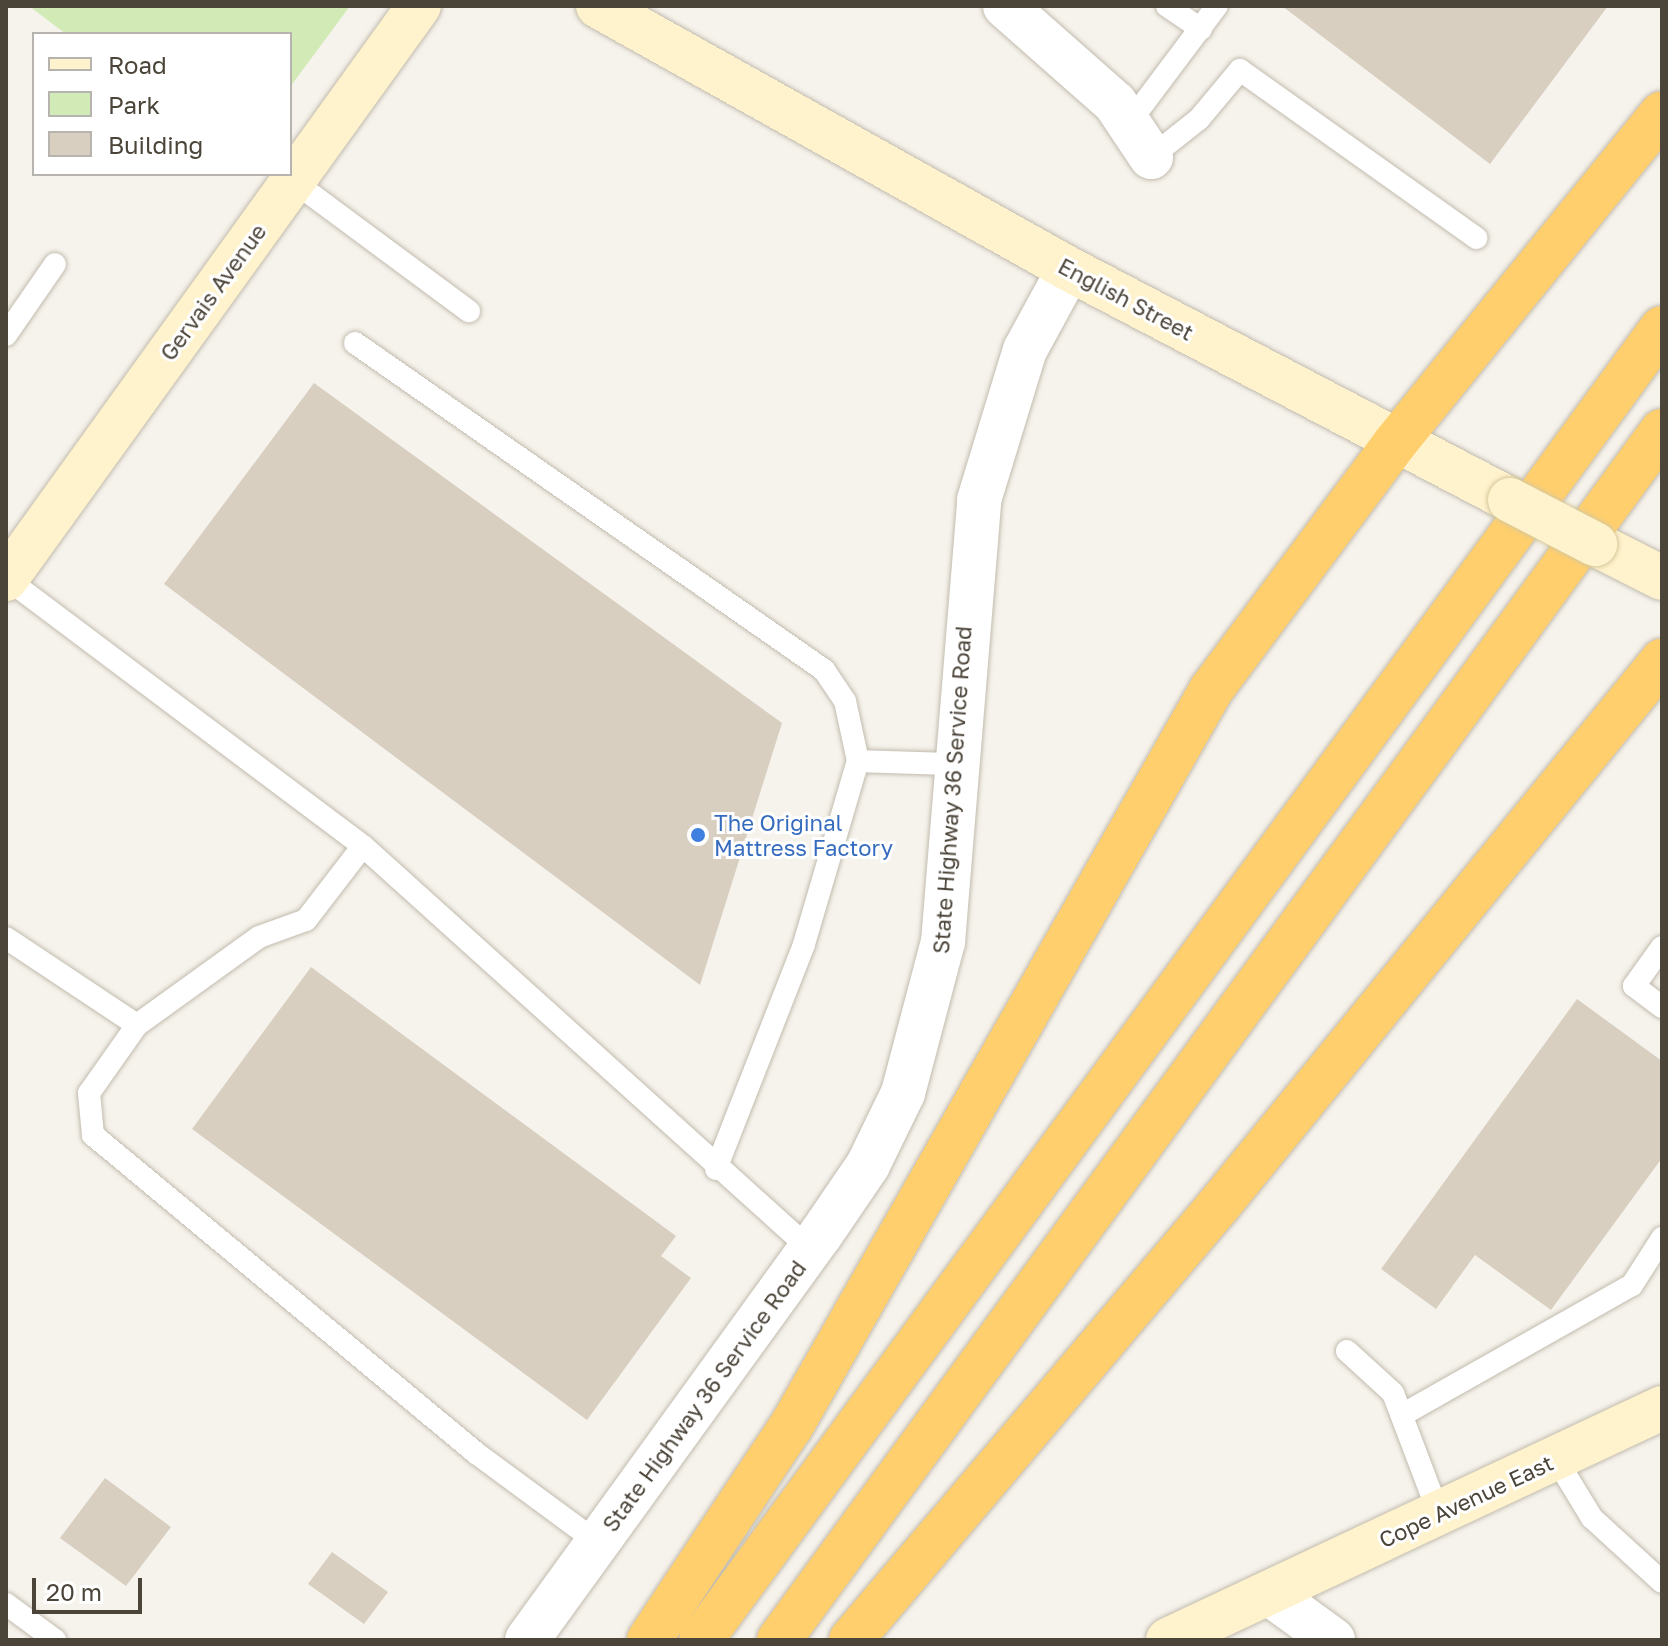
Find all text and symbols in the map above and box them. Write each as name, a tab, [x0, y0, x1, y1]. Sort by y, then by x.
legend	[32, 32, 292, 176]
text: Road	[108, 50, 167, 79]
text: Park	[108, 90, 160, 119]
text: Building	[108, 130, 203, 159]
street label: Gervais Avenue	[155, 219, 271, 365]
street label: English Street	[1054, 252, 1198, 346]
street label: State Highway 36 Service Road	[927, 625, 977, 955]
place label: The Original Mattress Factory	[714, 809, 893, 860]
marker: The Original Mattress Factory	[689, 826, 707, 844]
street label: State Highway 36 Service Road	[597, 1255, 811, 1537]
street label: Cope Avenue East	[1375, 1449, 1557, 1553]
scale bar	[36, 1562, 146, 1612]
text: 20 m	[46, 1577, 102, 1606]

